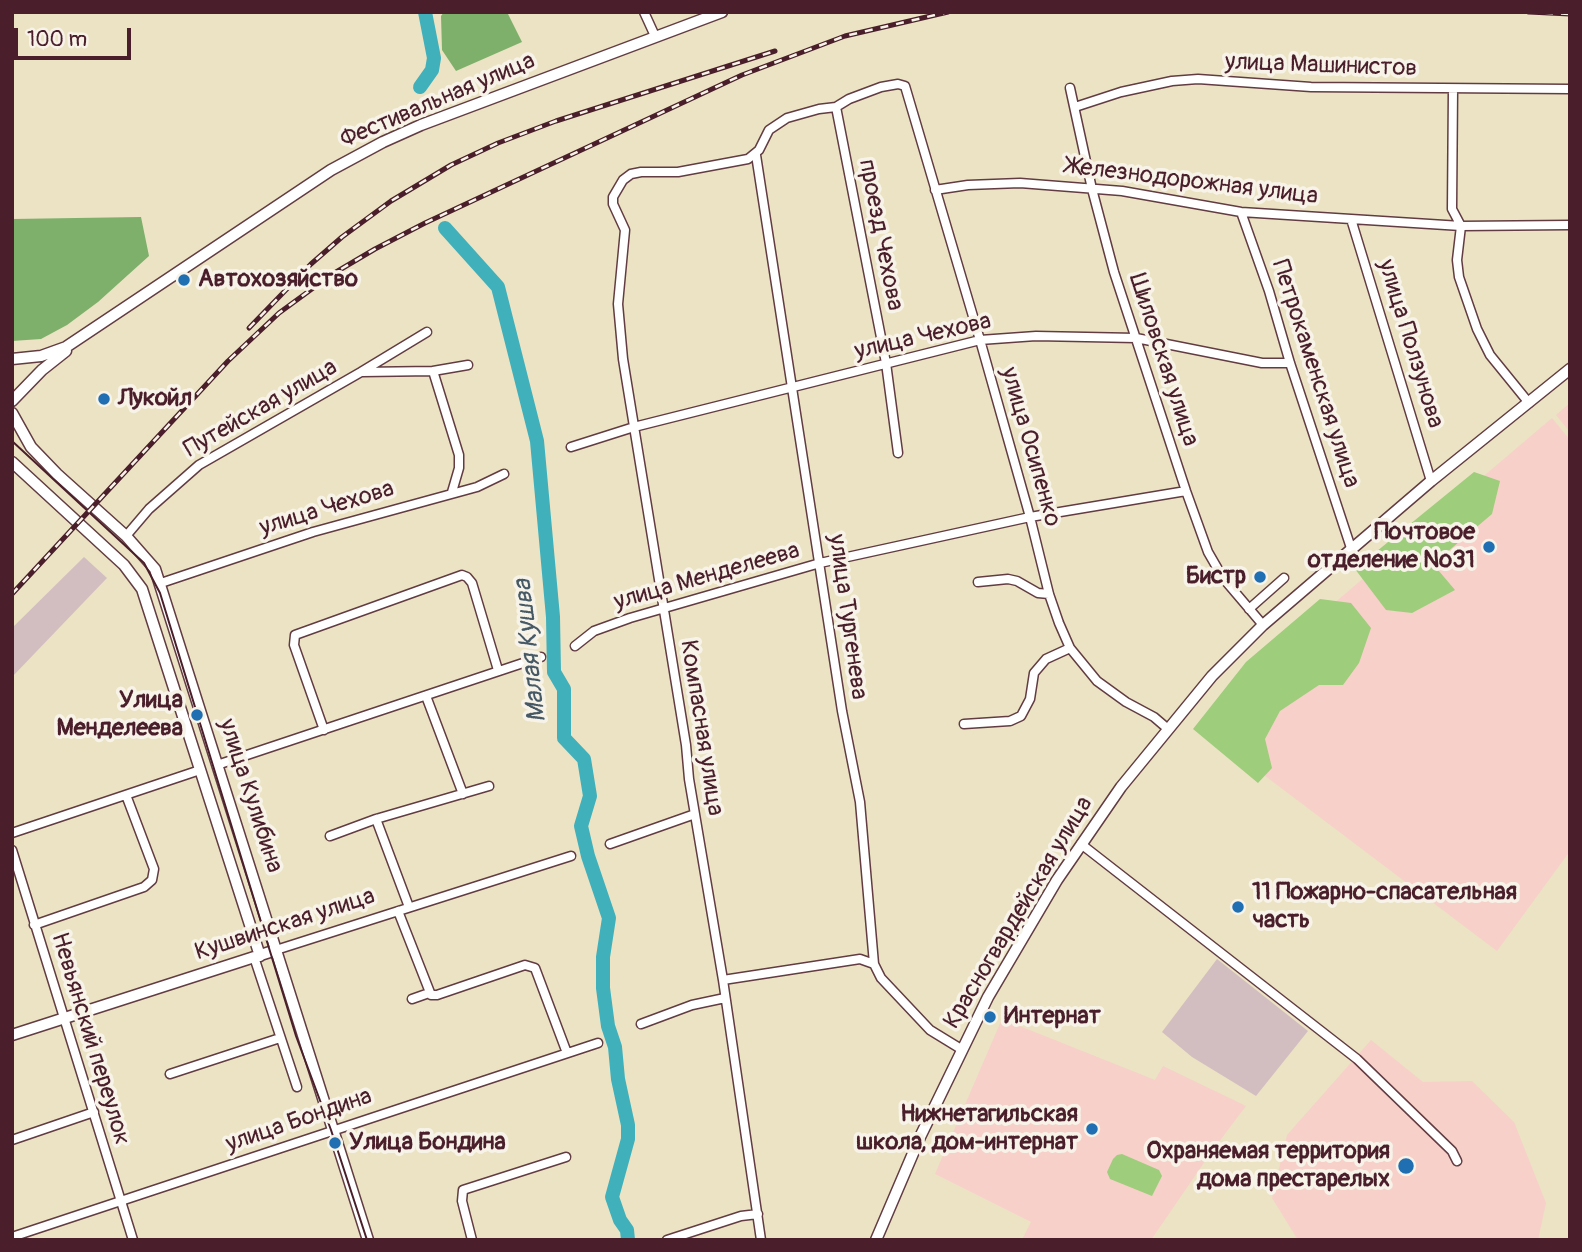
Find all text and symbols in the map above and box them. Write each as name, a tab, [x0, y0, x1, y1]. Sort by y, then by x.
scale bar	[18, 14, 135, 58]
text: 100 m	[27, 26, 87, 53]
street label: Фестивальная улица	[336, 47, 540, 155]
street label: улица Машинистов	[1224, 48, 1418, 84]
street label: Железнодорожная улица	[1065, 152, 1319, 212]
street label: проезд Чехова	[851, 157, 909, 313]
street label: улица Ползунова	[1371, 256, 1449, 432]
street label: Петрокаменская улица	[1265, 257, 1365, 491]
place label: Автохозяйство	[198, 266, 358, 294]
street label: Шиловская улица	[1122, 270, 1204, 450]
marker: Автохозяйство	[176, 272, 192, 288]
street label: улица Чехова	[852, 307, 994, 367]
street label: Путейская улица	[179, 354, 343, 464]
street label: улица Осипенко	[994, 364, 1066, 530]
place label: Лукойл	[118, 385, 192, 413]
marker: Лукойл	[96, 391, 112, 407]
street label: улица Чехова	[256, 475, 398, 543]
place label: Почтовое отделение №31	[1308, 519, 1475, 575]
street label: улица Тургенева	[821, 532, 873, 702]
street label: улица Менделеева	[611, 537, 803, 617]
marker: Почтовое отделение №31	[1481, 539, 1497, 555]
place label: Бистр	[1186, 563, 1246, 591]
marker: Бистр	[1252, 569, 1268, 585]
water label: Малая Кушва	[508, 578, 554, 724]
street label: Компасная улица	[673, 638, 729, 818]
place label: Улица Менделеева	[56, 687, 183, 743]
marker: Улица Менделеева	[189, 707, 205, 723]
street label: улица Кулибина	[212, 716, 288, 876]
street label: Красногвардейская улица	[938, 792, 1100, 1034]
place label: 11 Пожарно-спасательная часть	[1252, 879, 1517, 935]
street label: Кушвинская улица	[191, 882, 379, 968]
marker: 11 Пожарно-спасательная часть	[1230, 899, 1246, 915]
street label: Невьянский переулок	[44, 929, 136, 1149]
place label: Интернат	[1004, 1003, 1101, 1031]
marker: Интернат	[982, 1009, 998, 1025]
street label: улица Бондина	[222, 1083, 376, 1159]
place label: Нижнетагильская школа, дом-интернат	[856, 1101, 1078, 1157]
marker: Нижнетагильская школа, дом-интернат	[1084, 1121, 1100, 1137]
place label: Улица Бондина	[349, 1129, 506, 1157]
marker: Улица Бондина	[327, 1135, 343, 1151]
place label: Охраняемая территория дома престарелых	[1146, 1138, 1390, 1194]
marker: Охраняемая территория дома престарелых	[1396, 1156, 1416, 1176]

